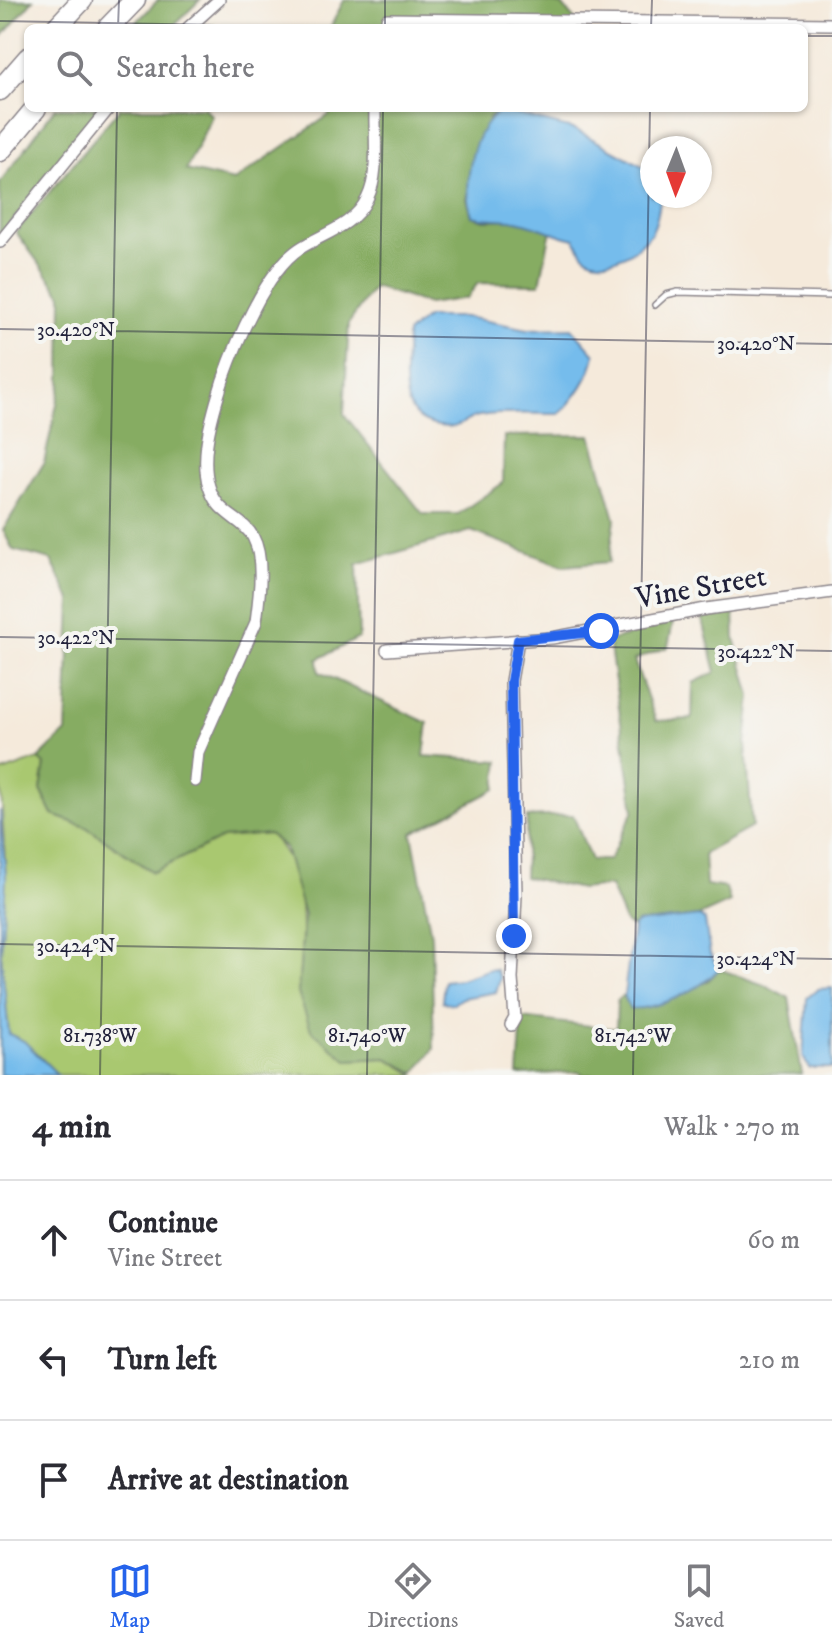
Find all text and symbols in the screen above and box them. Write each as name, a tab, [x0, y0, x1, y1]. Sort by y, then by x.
search box	[24, 24, 808, 112]
icon: search	[52, 46, 96, 90]
text: Search here	[116, 50, 255, 87]
north arrow	[640, 136, 712, 208]
text: 30.420°N	[37, 318, 115, 343]
text: 30.420°N	[717, 332, 795, 357]
street label: Vine Street	[632, 558, 769, 618]
route start	[583, 613, 619, 649]
text: 30.422°N	[37, 626, 115, 651]
text: 30.422°N	[717, 640, 795, 665]
route end	[496, 918, 532, 954]
text: 30.424°N	[37, 934, 115, 959]
text: 30.424°N	[717, 947, 795, 972]
text: 81.738°W	[63, 1024, 137, 1049]
text: 81.740°W	[328, 1024, 407, 1049]
text: 81.742°W	[594, 1024, 672, 1049]
text: 4 min	[32, 1106, 111, 1148]
text: Walk · 270 m	[664, 1111, 800, 1144]
text: Continue	[108, 1205, 218, 1242]
icon: ahead	[32, 1218, 76, 1262]
text: 60 m	[747, 1224, 800, 1257]
text: Vine Street	[108, 1242, 222, 1275]
icon: left	[32, 1338, 76, 1382]
text: Turn left	[108, 1342, 217, 1379]
text: 210 m	[739, 1344, 800, 1377]
icon: arrive	[32, 1458, 76, 1502]
text: Arrive at destination	[108, 1462, 349, 1499]
tab: Map	[108, 1559, 152, 1634]
tab: Directions	[367, 1559, 458, 1634]
tab: Saved	[674, 1559, 724, 1634]

